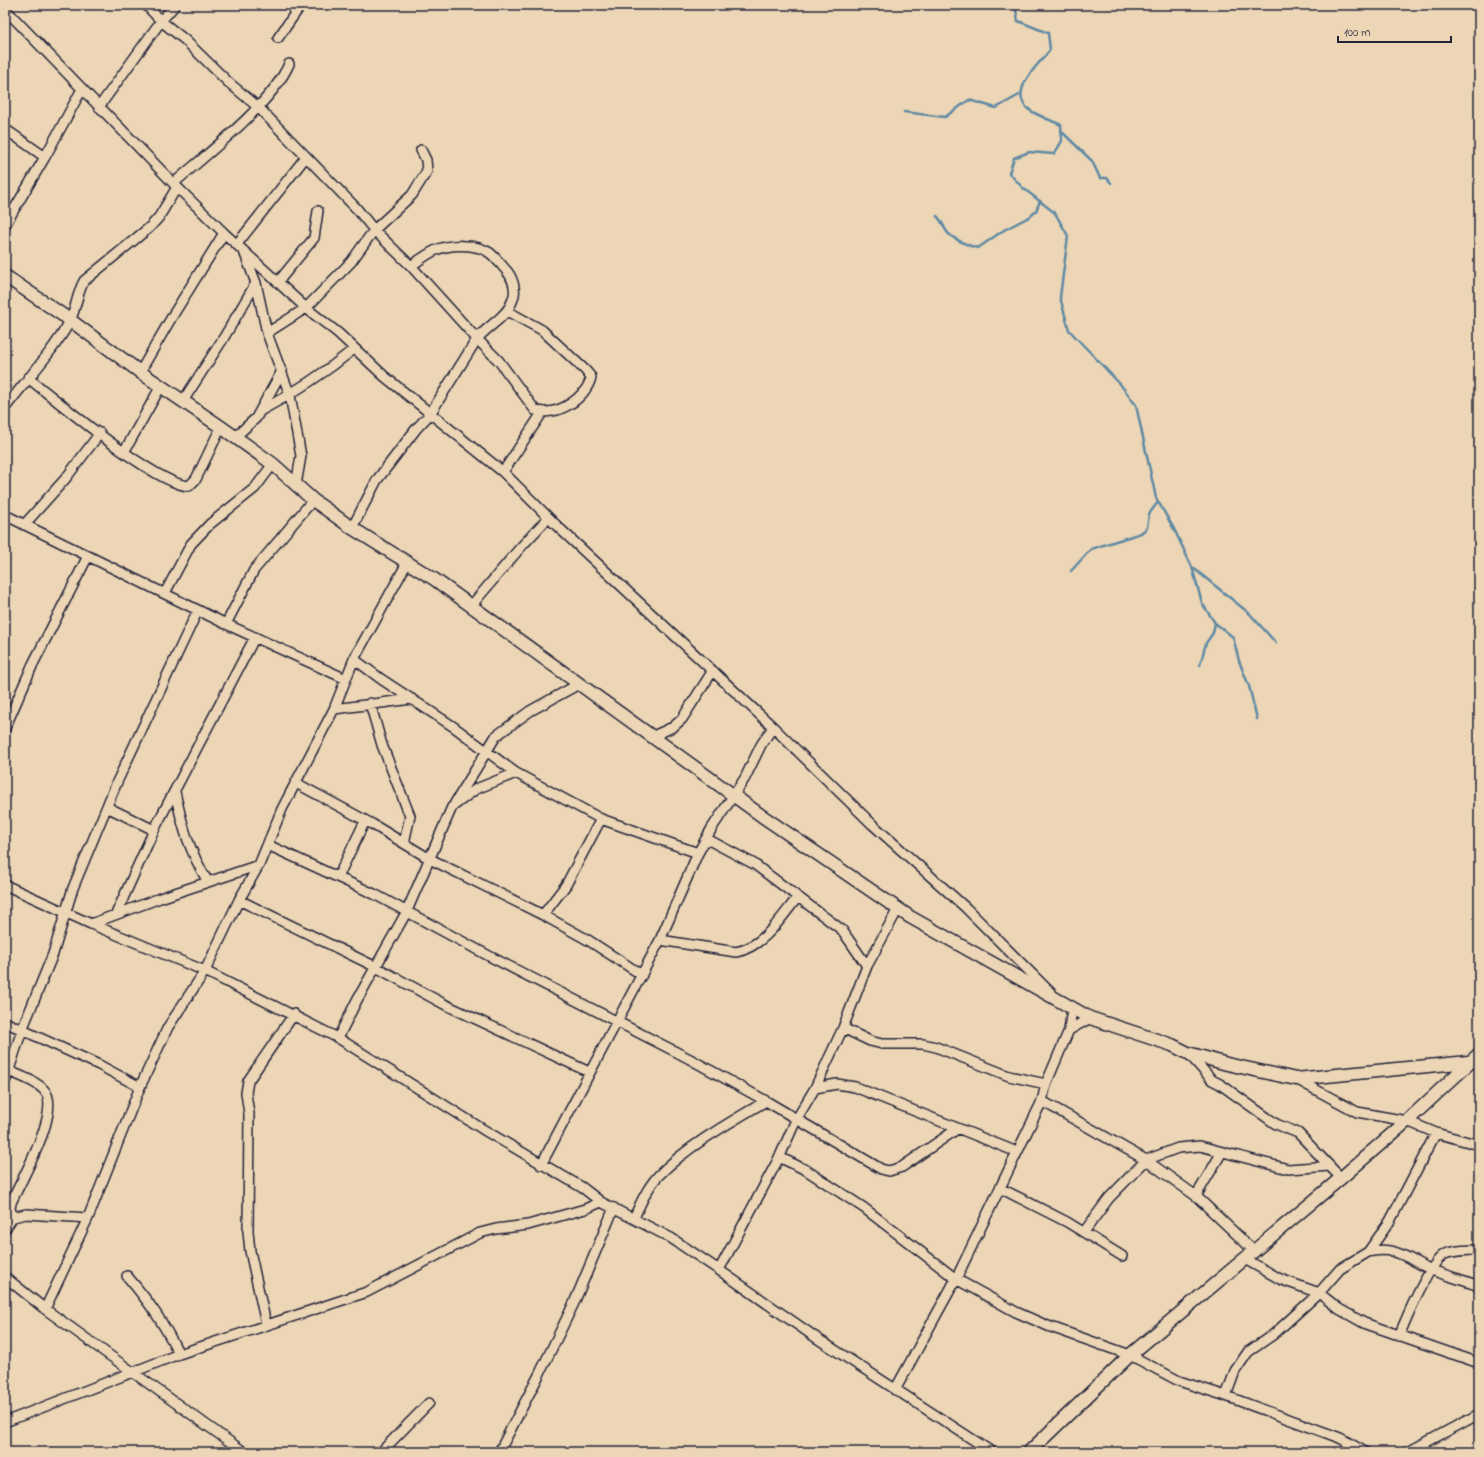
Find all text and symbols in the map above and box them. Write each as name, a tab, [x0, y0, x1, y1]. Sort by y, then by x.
scale bar	[1338, 18, 1451, 44]
text: 100 m	[1344, 24, 1371, 42]

